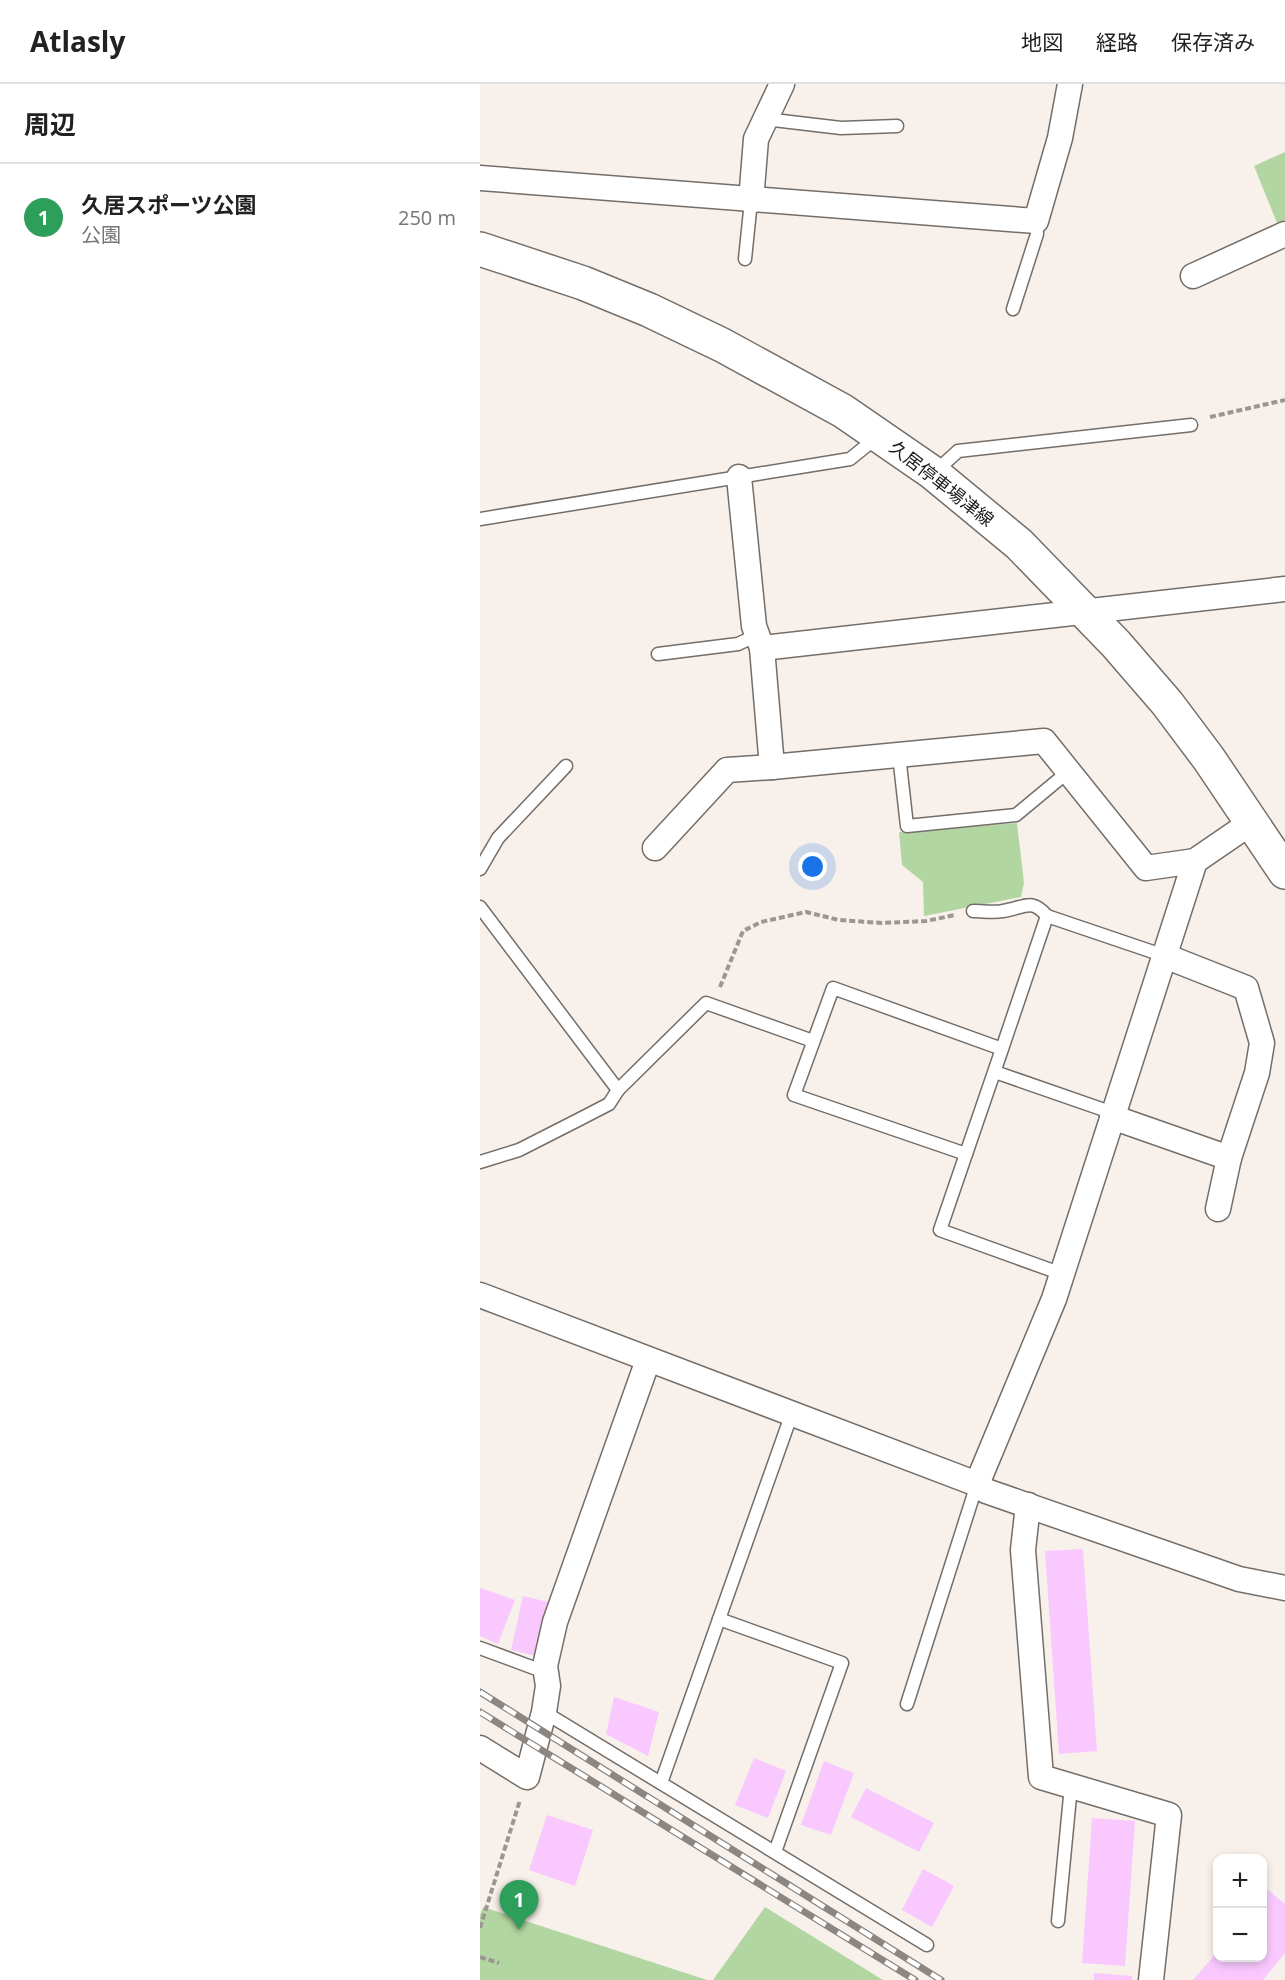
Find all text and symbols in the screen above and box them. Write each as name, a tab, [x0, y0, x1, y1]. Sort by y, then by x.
text: Atlasly	[30, 22, 125, 60]
text: 地図	[1021, 28, 1063, 56]
text: 経路	[1096, 28, 1138, 56]
text: 保存済み	[1171, 28, 1255, 56]
text: 周辺	[24, 106, 76, 142]
text: 久居スポーツ公園	[81, 189, 257, 219]
text: 1	[38, 204, 49, 231]
text: 250 m	[398, 204, 456, 231]
text: 公園	[81, 221, 121, 248]
street label: 久居停車場津線	[885, 435, 999, 531]
your location	[798, 852, 827, 881]
map controls	[1213, 1854, 1267, 1962]
button: +	[1213, 1854, 1267, 1908]
pin: 1	[500, 1880, 538, 1930]
button: −	[1213, 1908, 1267, 1962]

